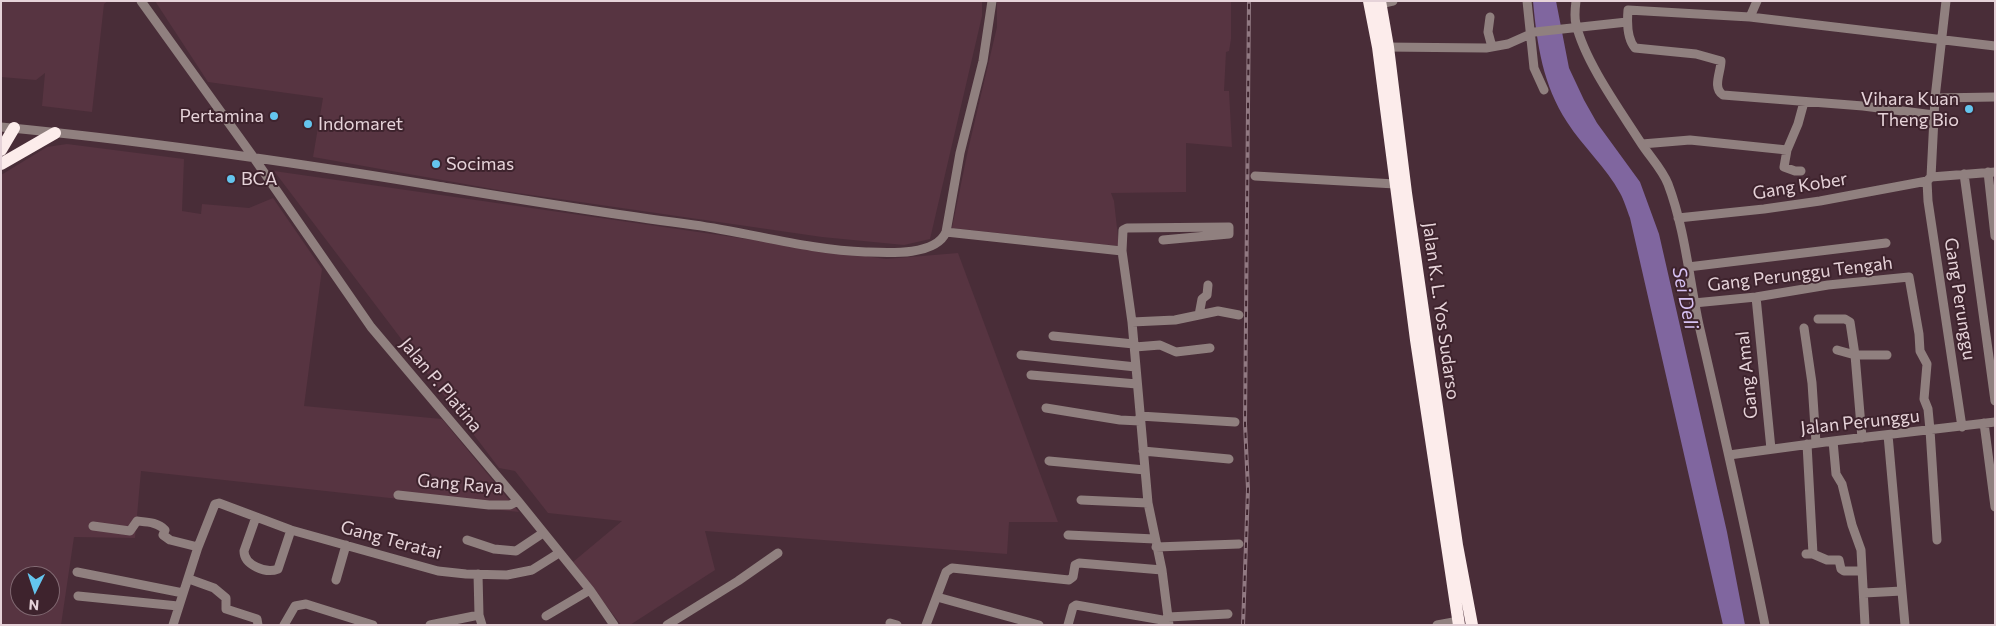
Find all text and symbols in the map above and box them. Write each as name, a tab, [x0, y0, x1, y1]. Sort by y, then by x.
place label: Vihara Kuan Theng Bio	[1861, 88, 1959, 130]
marker: Vihara Kuan Theng Bio	[1963, 103, 1975, 115]
place label: Pertamina	[179, 105, 264, 127]
marker: Pertamina	[268, 110, 280, 122]
place label: Indomaret	[318, 113, 403, 135]
marker: Indomaret	[302, 118, 314, 130]
place label: Socimas	[446, 153, 514, 175]
marker: Socimas	[430, 158, 442, 170]
place label: BCA	[241, 168, 277, 190]
street label: Gang Kober	[1751, 168, 1849, 204]
marker: BCA	[225, 173, 237, 185]
street label: Jalan K. L. Yos Sudarso	[1418, 221, 1464, 401]
street label: Gang Perunggu	[1940, 236, 1980, 362]
street label: Gang Perunggu Tengah	[1706, 252, 1894, 296]
water label: Sei Deli	[1667, 265, 1703, 331]
street label: Gang Amal	[1732, 330, 1762, 420]
street label: Jalan P. Platina	[395, 333, 487, 437]
street label: Jalan Perunggu	[1799, 405, 1921, 439]
street label: Gang Raya	[416, 469, 504, 499]
street label: Gang Teratai	[338, 516, 444, 564]
north arrow	[10, 566, 60, 616]
text: N	[28, 597, 40, 614]

